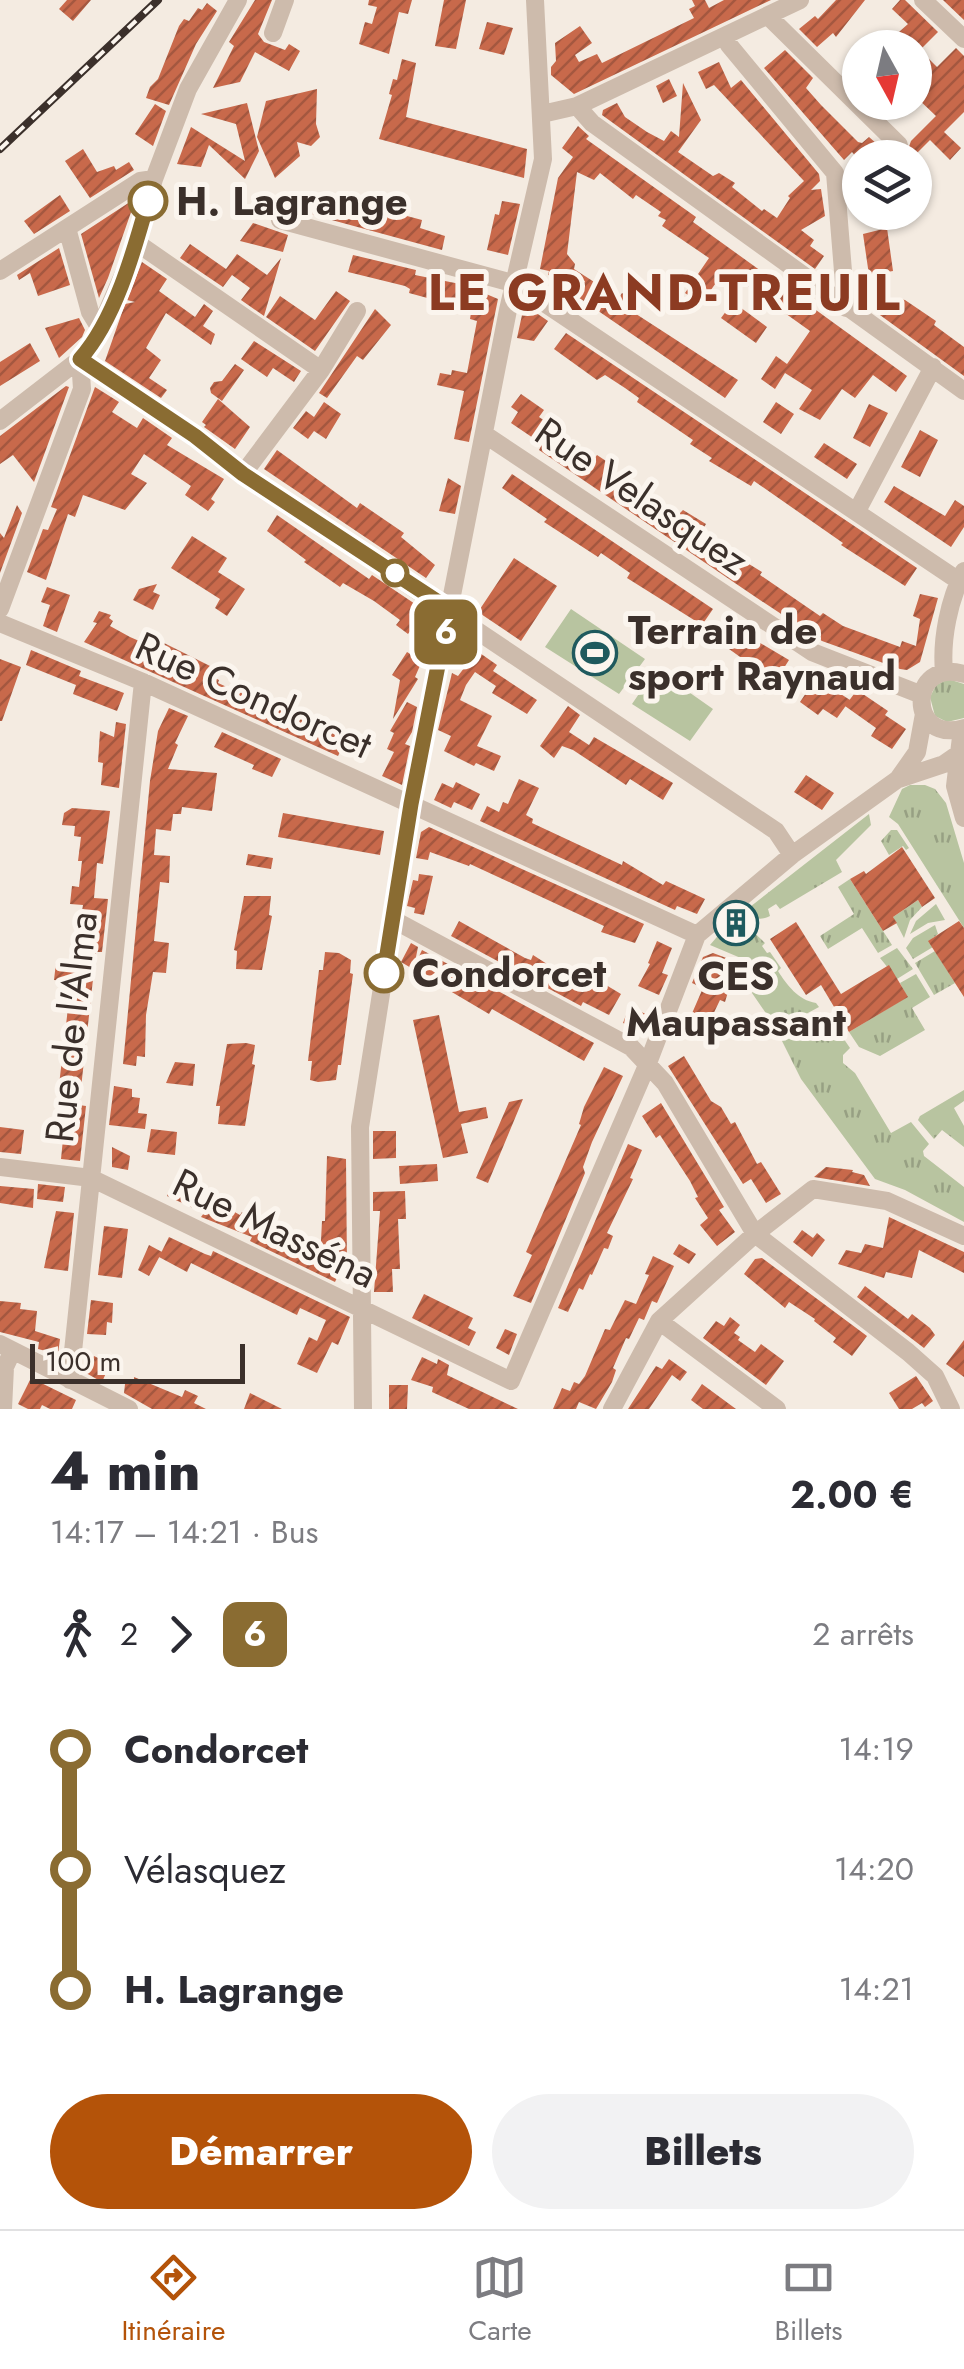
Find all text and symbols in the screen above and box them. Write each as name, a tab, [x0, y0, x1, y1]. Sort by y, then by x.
north arrow	[842, 30, 932, 120]
map controls	[842, 30, 932, 230]
button: layers	[842, 140, 932, 230]
place label: H. Lagrange	[176, 172, 408, 230]
marker: H. Lagrange	[129, 182, 167, 220]
district label: LE GRAND-TREUIL	[428, 256, 902, 329]
street label: Rue Velasquez	[524, 403, 760, 589]
unlabelled marker	[382, 560, 408, 586]
line badge: 6	[414, 600, 478, 664]
place label: Terrain de sport Raynaud	[628, 601, 896, 705]
text: 6	[434, 607, 458, 657]
street label: Rue Condorcet	[126, 617, 382, 773]
sports icon: Terrain de sport Raynaud	[572, 630, 618, 676]
building icon: CES Maupassant	[713, 900, 759, 946]
street label: Rue de l'Alma	[30, 909, 112, 1145]
place label: Condorcet	[412, 944, 606, 1002]
place label: CES Maupassant	[626, 947, 846, 1051]
marker: Condorcet	[365, 954, 403, 992]
street label: Rue Masséna	[163, 1154, 387, 1302]
scale bar	[30, 1339, 245, 1384]
text: 100 m	[45, 1341, 121, 1382]
text: 4 min	[50, 1431, 200, 1511]
text: 2.00 €	[790, 1467, 914, 1522]
text: 14:17 – 14:21 · Bus	[50, 1509, 318, 1555]
icon: walk	[50, 1607, 105, 1662]
icon: forward	[153, 1607, 208, 1662]
text: 6	[243, 1609, 267, 1659]
text: 2	[120, 1611, 138, 1657]
text: 2 arrêts	[812, 1611, 914, 1657]
text: Condorcet	[124, 1722, 308, 1777]
text: 14:19	[839, 1726, 914, 1772]
text: Vélasquez	[124, 1842, 286, 1897]
text: 14:20	[834, 1846, 914, 1892]
text: H. Lagrange	[124, 1962, 344, 2017]
text: 14:21	[839, 1966, 914, 2012]
button: Démarrer	[50, 2094, 472, 2209]
button: Billets	[492, 2094, 914, 2209]
tab: Itinéraire	[121, 2250, 225, 2351]
tab: Carte	[468, 2250, 532, 2351]
tab: Billets	[774, 2250, 843, 2351]

